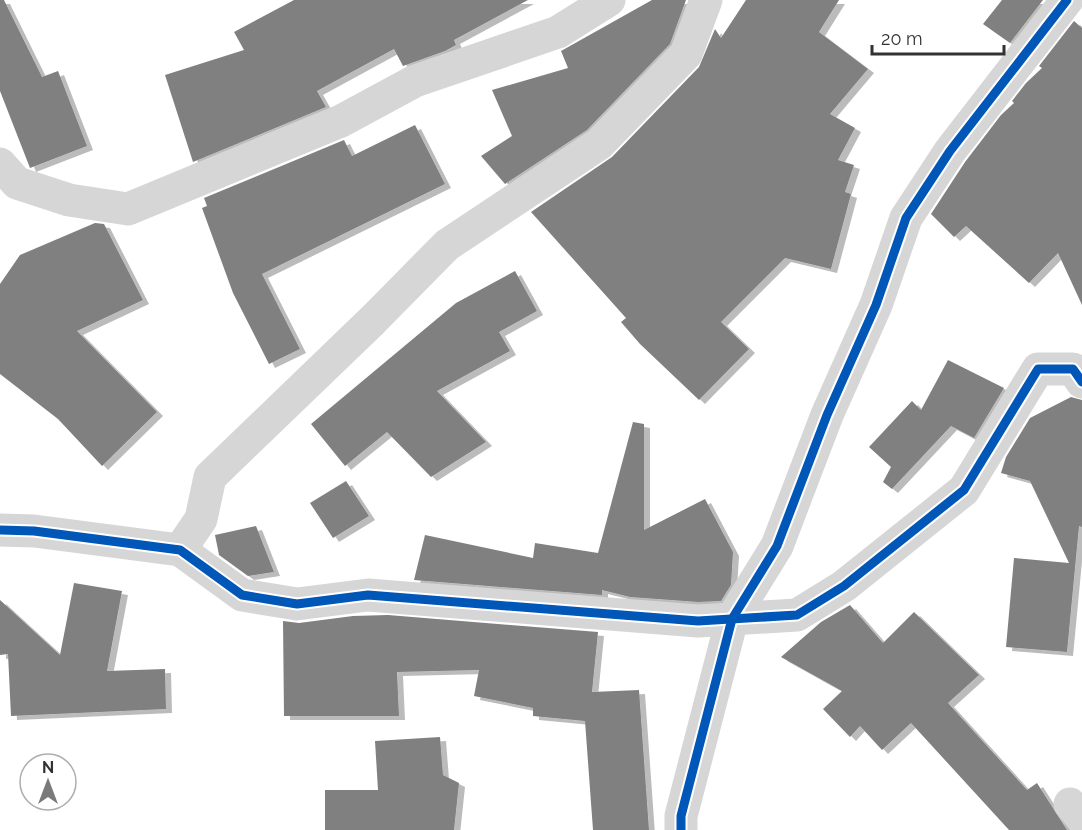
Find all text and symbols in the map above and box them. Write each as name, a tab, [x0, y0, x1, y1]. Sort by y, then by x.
scale bar	[872, 18, 1004, 56]
text: 20 m	[881, 28, 923, 49]
north arrow	[18, 752, 78, 812]
text: N	[42, 758, 54, 777]

